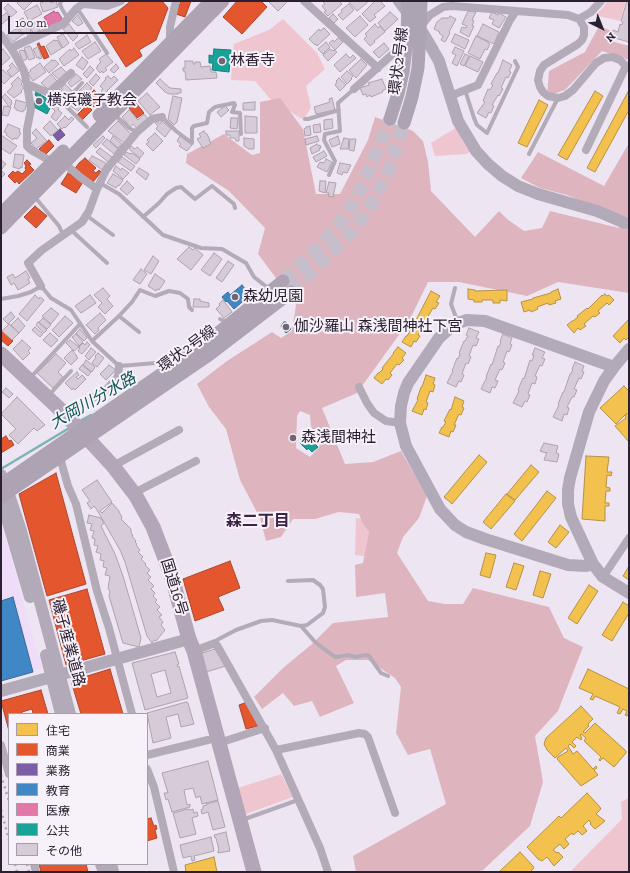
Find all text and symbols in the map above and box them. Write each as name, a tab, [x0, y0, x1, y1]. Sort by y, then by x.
scale bar	[10, 8, 129, 34]
north arrow	[582, 8, 622, 48]
text: 100 m	[15, 16, 47, 30]
street label: 環状2号線	[386, 26, 412, 96]
text: N	[603, 30, 618, 45]
place label: 林香寺	[230, 52, 275, 70]
marker: 林香寺	[217, 56, 227, 66]
place label: 横浜磯子教会	[47, 92, 137, 110]
marker: 横浜磯子教会	[34, 96, 44, 106]
place label: 森幼児園	[243, 288, 303, 306]
marker: 森幼児園	[230, 292, 240, 302]
place label: 伽沙羅山 森浅間神社下宮	[294, 318, 462, 336]
street label: 環状2号線	[154, 322, 220, 376]
marker: 伽沙羅山 森浅間神社下宮	[281, 322, 291, 332]
water label: 大岡川分水路	[47, 369, 139, 433]
place label: 森浅間神社	[301, 429, 376, 447]
marker: 森浅間神社	[288, 433, 298, 443]
district label: 森二丁目	[226, 511, 290, 531]
street label: 国道16号	[157, 556, 191, 618]
street label: 磯子産業道路	[48, 597, 88, 689]
legend	[8, 713, 148, 865]
text: 住宅	[46, 724, 70, 738]
text: 商業	[46, 744, 70, 758]
text: 業務	[46, 764, 70, 778]
text: 教育	[46, 784, 70, 798]
text: 医療	[46, 804, 70, 818]
text: 公共	[46, 824, 70, 838]
text: その他	[46, 844, 82, 858]

